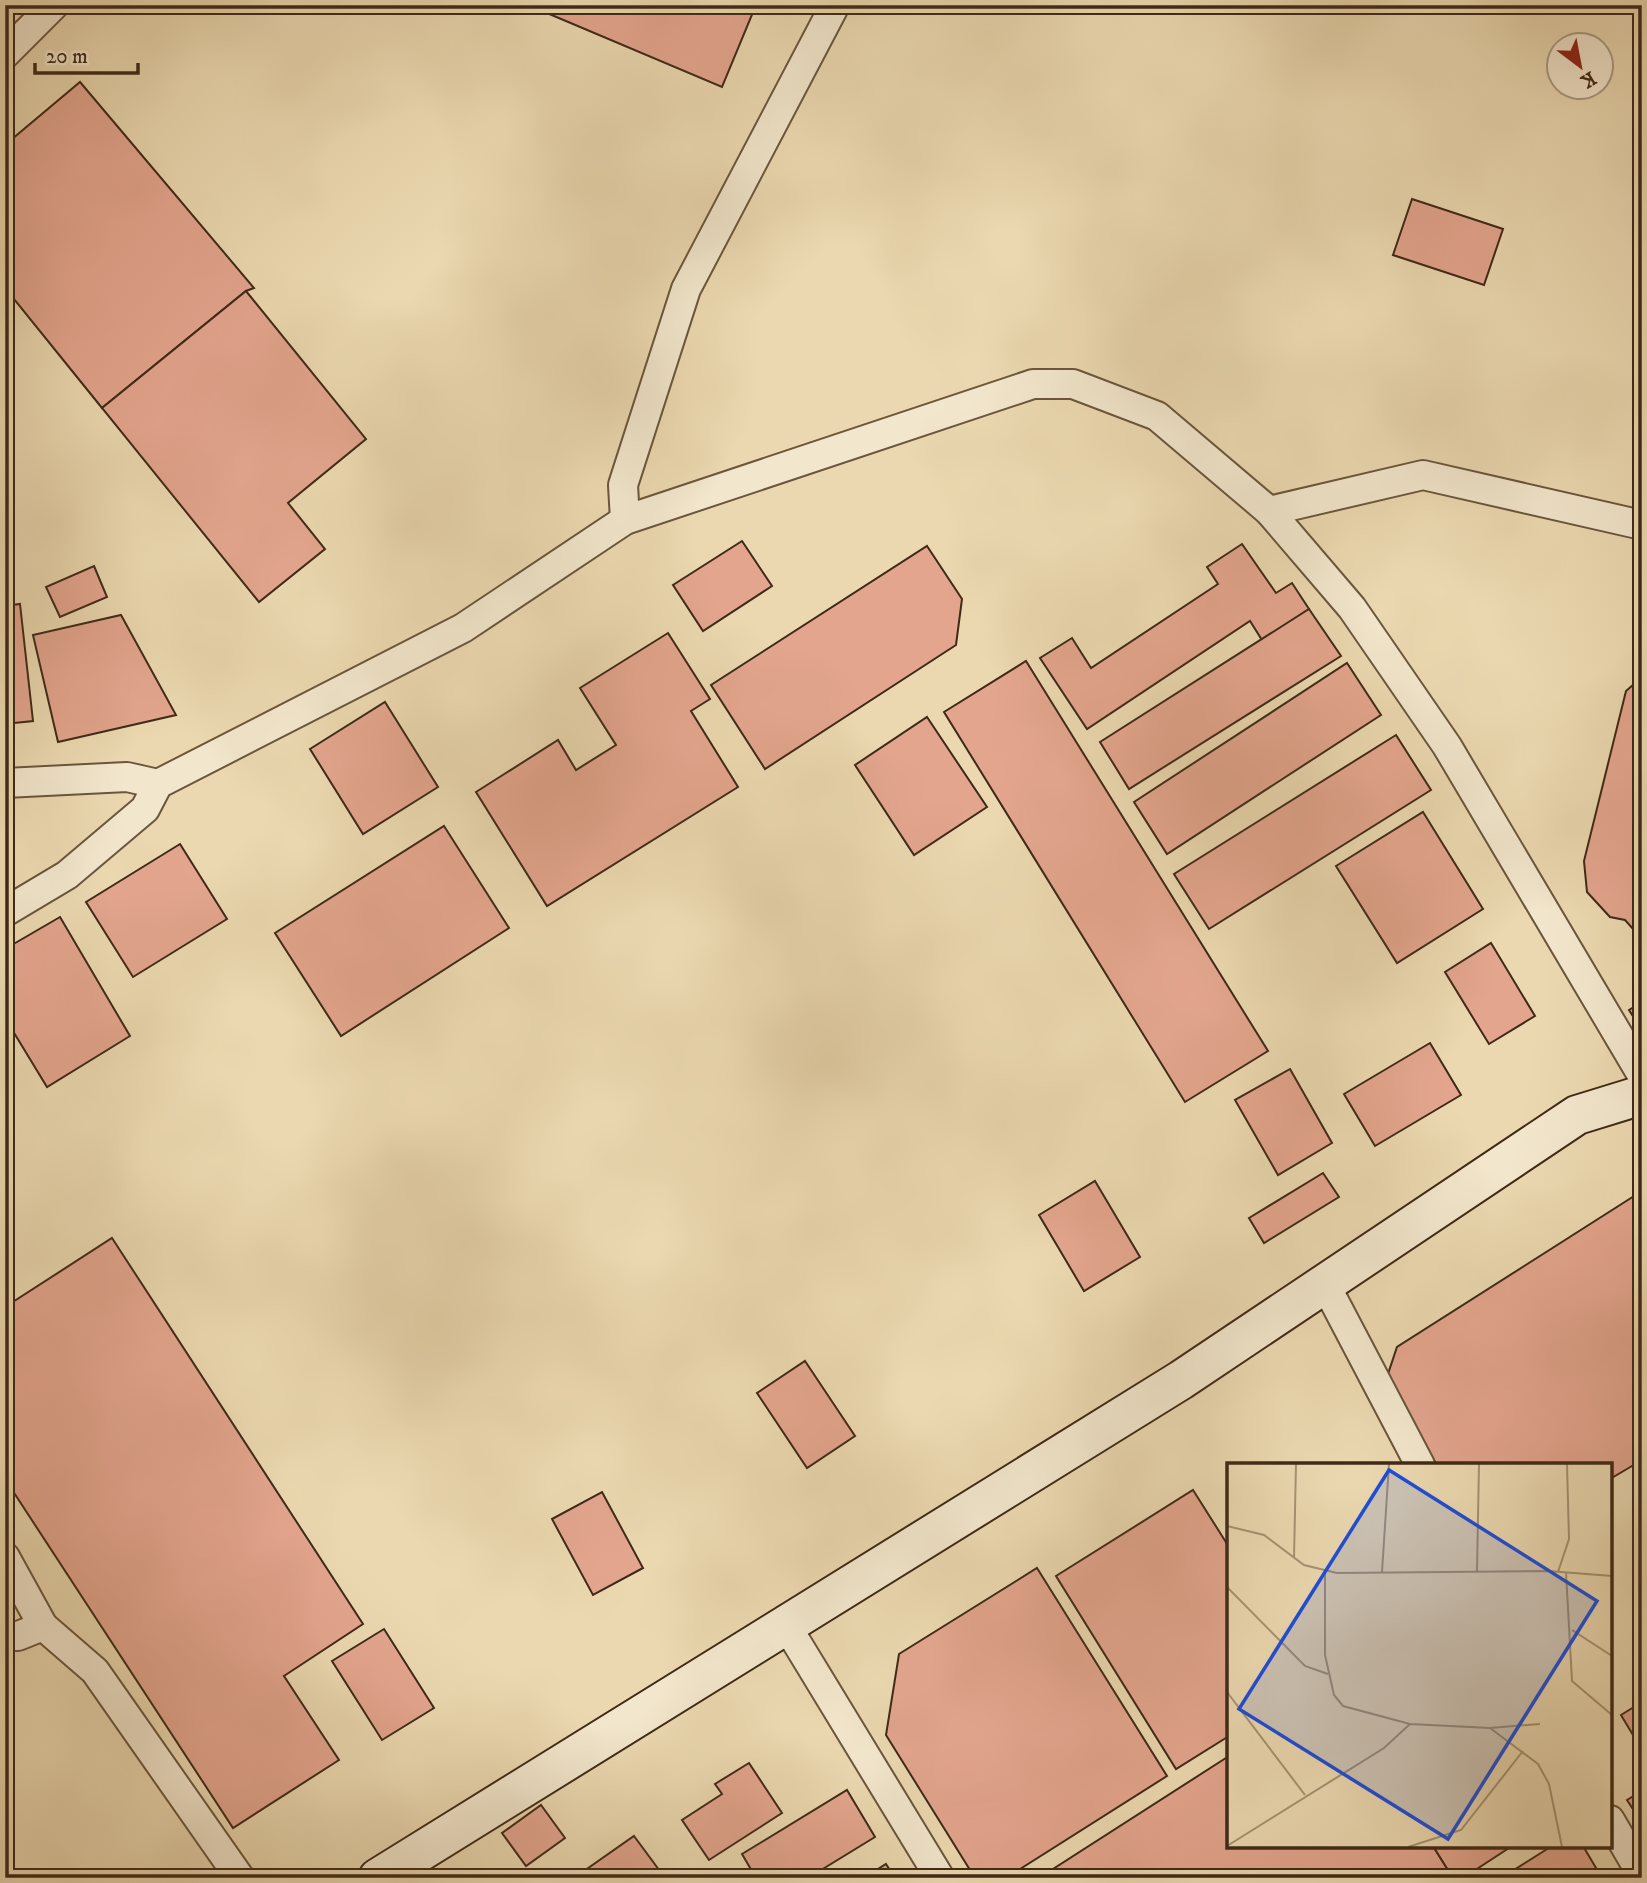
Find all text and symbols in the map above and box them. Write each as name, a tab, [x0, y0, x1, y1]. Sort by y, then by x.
scale bar	[35, 32, 138, 76]
north arrow	[1546, 32, 1616, 102]
text: 20 m	[46, 44, 88, 70]
text: K	[1576, 66, 1600, 93]
inset map	[1227, 1463, 1612, 1848]

